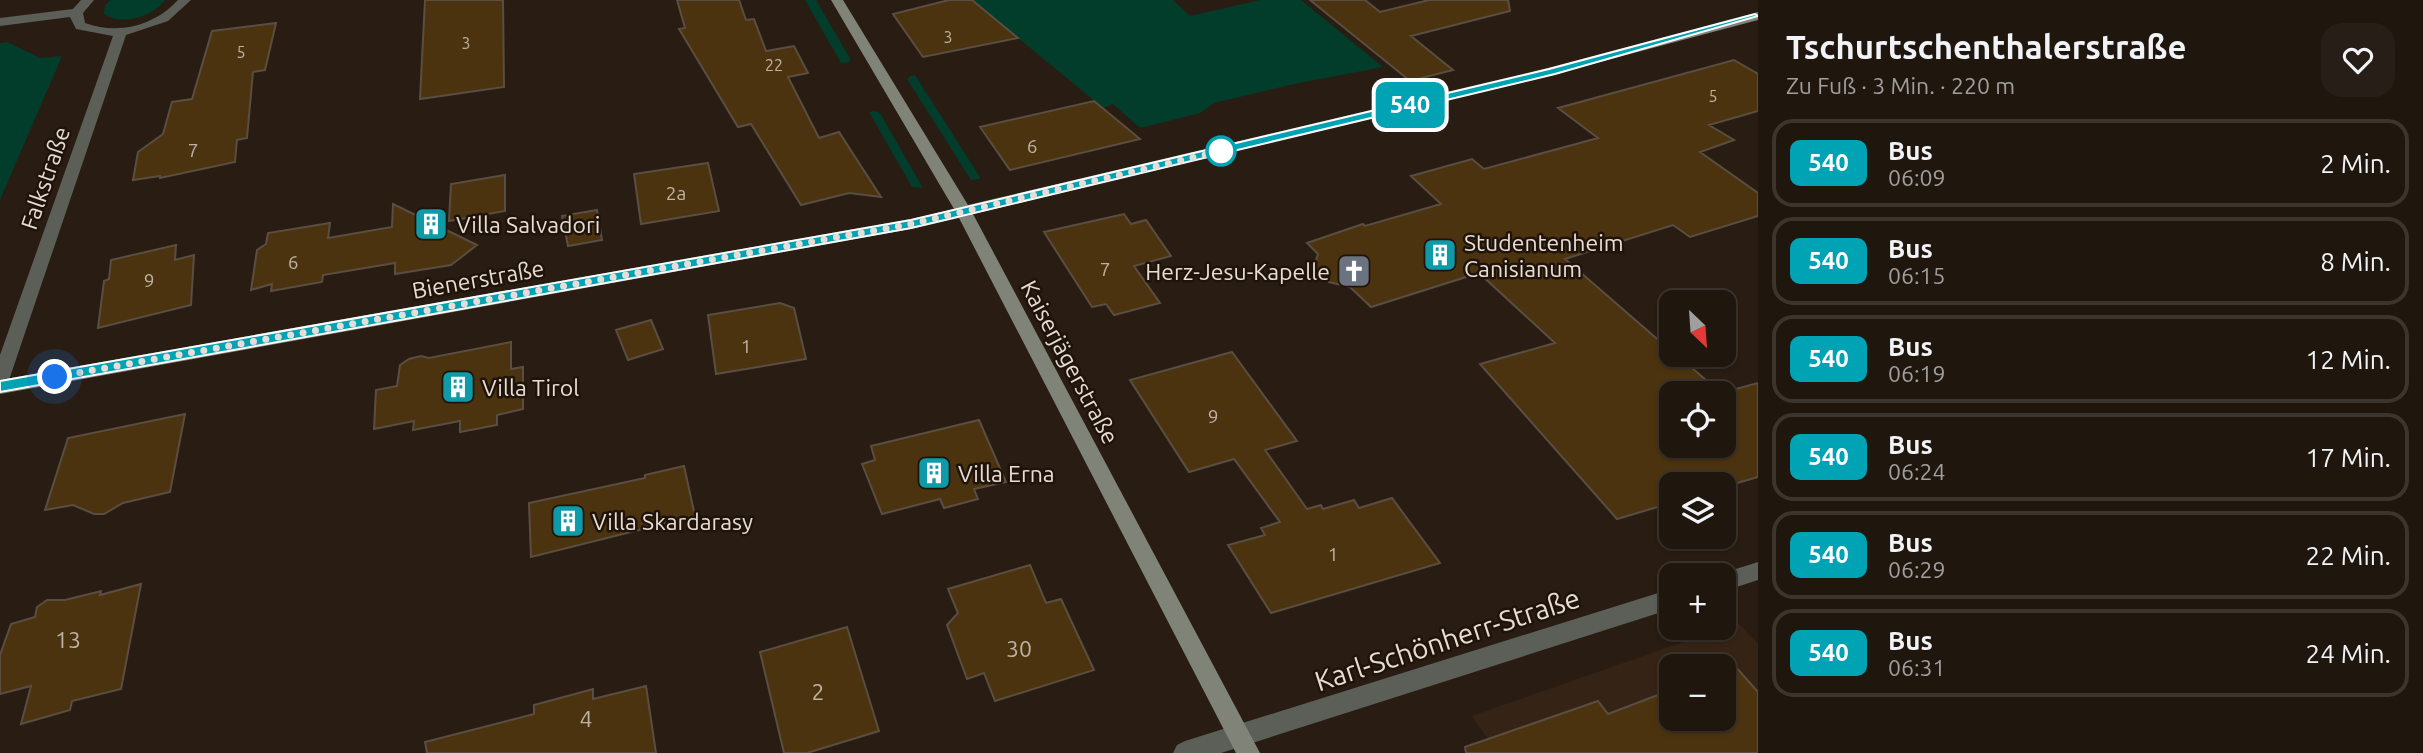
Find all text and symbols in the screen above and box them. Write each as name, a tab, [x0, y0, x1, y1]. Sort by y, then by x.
button: heart	[2321, 23, 2395, 97]
house number: 3	[943, 28, 953, 46]
text: Tschurtschenthalerstraße	[1786, 28, 2187, 65]
house number: 3	[461, 34, 471, 52]
house number: 5	[236, 43, 246, 61]
house number: 22	[765, 56, 783, 74]
text: Zu Fuß · 3 Min. · 220 m	[1786, 73, 2015, 98]
line badge: 540	[1370, 82, 1450, 128]
house number: 5	[1708, 87, 1718, 105]
text: 540	[1390, 91, 1430, 118]
street label: Falkstraße	[16, 123, 74, 233]
house number: 6	[1027, 135, 1037, 157]
unlabelled marker	[1206, 136, 1236, 166]
text: Bus	[1888, 136, 1933, 165]
house number: 7	[188, 139, 198, 161]
text: 540	[1808, 149, 1849, 176]
text: 2 Min.	[2320, 149, 2391, 178]
text: 06:09	[1888, 165, 1946, 190]
house number: 2a	[666, 182, 686, 204]
building icon: Villa Salvadori	[412, 205, 450, 243]
place label: Villa Salvadori	[456, 212, 600, 237]
place label: Studentenheim Canisianum	[1464, 230, 1624, 281]
text: Bus	[1888, 234, 1933, 263]
building icon: Studentenheim Canisianum	[1421, 236, 1459, 274]
text: 540	[1808, 247, 1849, 274]
text: 8 Min.	[2320, 247, 2391, 276]
house number: 6	[288, 251, 298, 273]
church icon: Herz-Jesu-Kapelle	[1335, 252, 1373, 290]
street label: Bienerstraße	[410, 255, 546, 303]
house number: 7	[1100, 258, 1110, 280]
place label: Herz-Jesu-Kapelle	[1145, 259, 1330, 284]
text: 06:15	[1888, 263, 1946, 288]
house number: 9	[144, 269, 154, 291]
street label: Kaiserjägerstraße	[1016, 276, 1124, 448]
north arrow	[1659, 290, 1736, 368]
map controls	[1659, 290, 1736, 731]
text: Bus	[1888, 332, 1933, 361]
house number: 1	[741, 335, 751, 357]
text: 540	[1808, 345, 1849, 372]
text: 12 Min.	[2306, 345, 2391, 374]
your location	[37, 359, 72, 394]
text: 06:19	[1888, 361, 1946, 386]
building icon: Villa Tirol	[439, 368, 477, 406]
place label: Villa Tirol	[482, 375, 579, 400]
button: locate	[1659, 381, 1736, 458]
house number: 9	[1208, 405, 1218, 427]
text: Bus	[1888, 430, 1933, 459]
text: 540	[1808, 443, 1849, 470]
text: 17 Min.	[2306, 443, 2391, 472]
building icon: Villa Erna	[915, 454, 953, 492]
text: 06:24	[1888, 459, 1946, 484]
place label: Villa Erna	[958, 461, 1055, 486]
button: layers	[1659, 472, 1736, 549]
building icon: Villa Skardarasy	[549, 502, 587, 540]
place label: Villa Skardarasy	[592, 509, 753, 534]
text: Bus	[1888, 528, 1933, 557]
text: 540	[1808, 541, 1849, 568]
text: 22 Min.	[2306, 541, 2391, 570]
house number: 1	[1328, 543, 1338, 565]
text: 06:29	[1888, 557, 1946, 582]
button: +	[1659, 563, 1736, 640]
street label: Karl-Schönherr-Straße	[1311, 582, 1583, 696]
text: Bus	[1888, 626, 1933, 655]
house number: 13	[55, 627, 81, 652]
house number: 30	[1006, 636, 1032, 661]
text: 540	[1808, 639, 1849, 666]
text: 24 Min.	[2306, 639, 2391, 668]
button: −	[1659, 654, 1736, 731]
text: 06:31	[1888, 655, 1946, 680]
house number: 2	[812, 679, 824, 704]
house number: 4	[580, 706, 592, 731]

